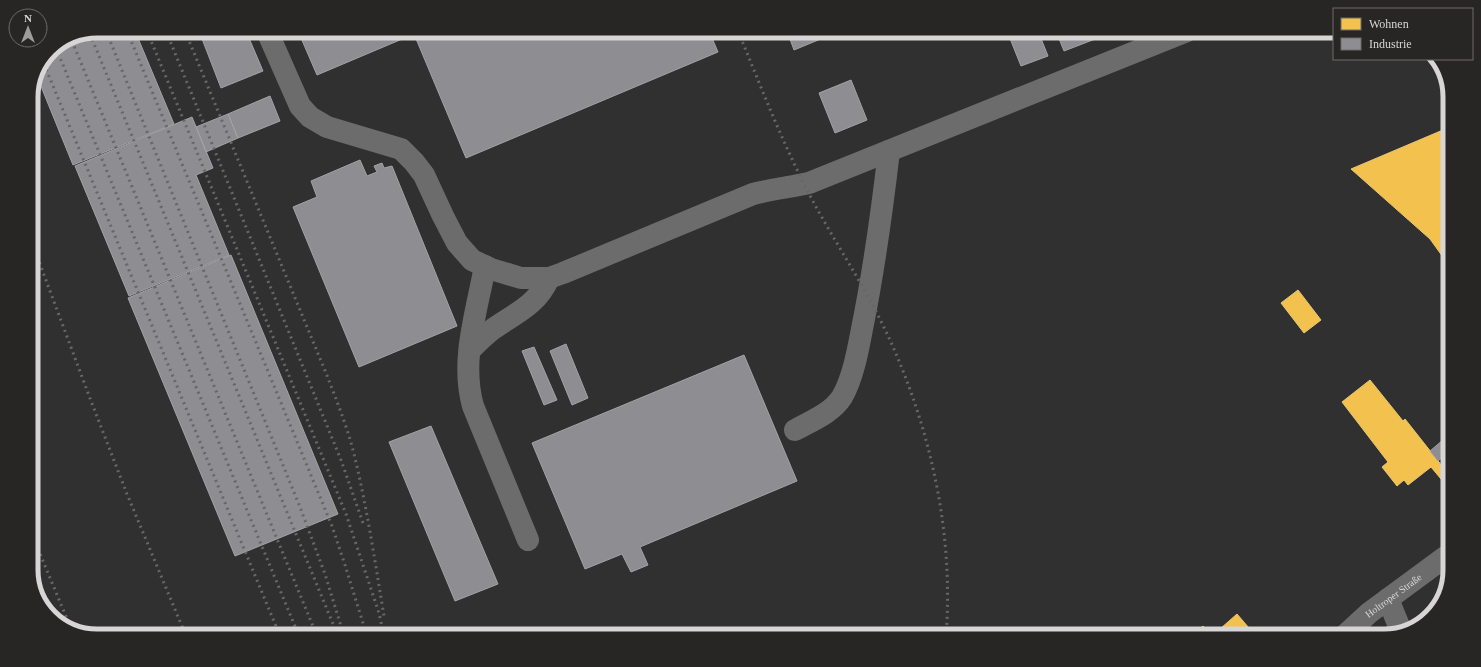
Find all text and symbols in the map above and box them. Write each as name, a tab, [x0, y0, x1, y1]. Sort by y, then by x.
north arrow	[8, 8, 48, 48]
legend	[1333, 8, 1473, 60]
text: N	[24, 12, 32, 24]
text: Wohnen	[1369, 17, 1409, 31]
text: Industrie	[1369, 37, 1412, 51]
street label: Holtroper Straße	[1363, 571, 1424, 619]

